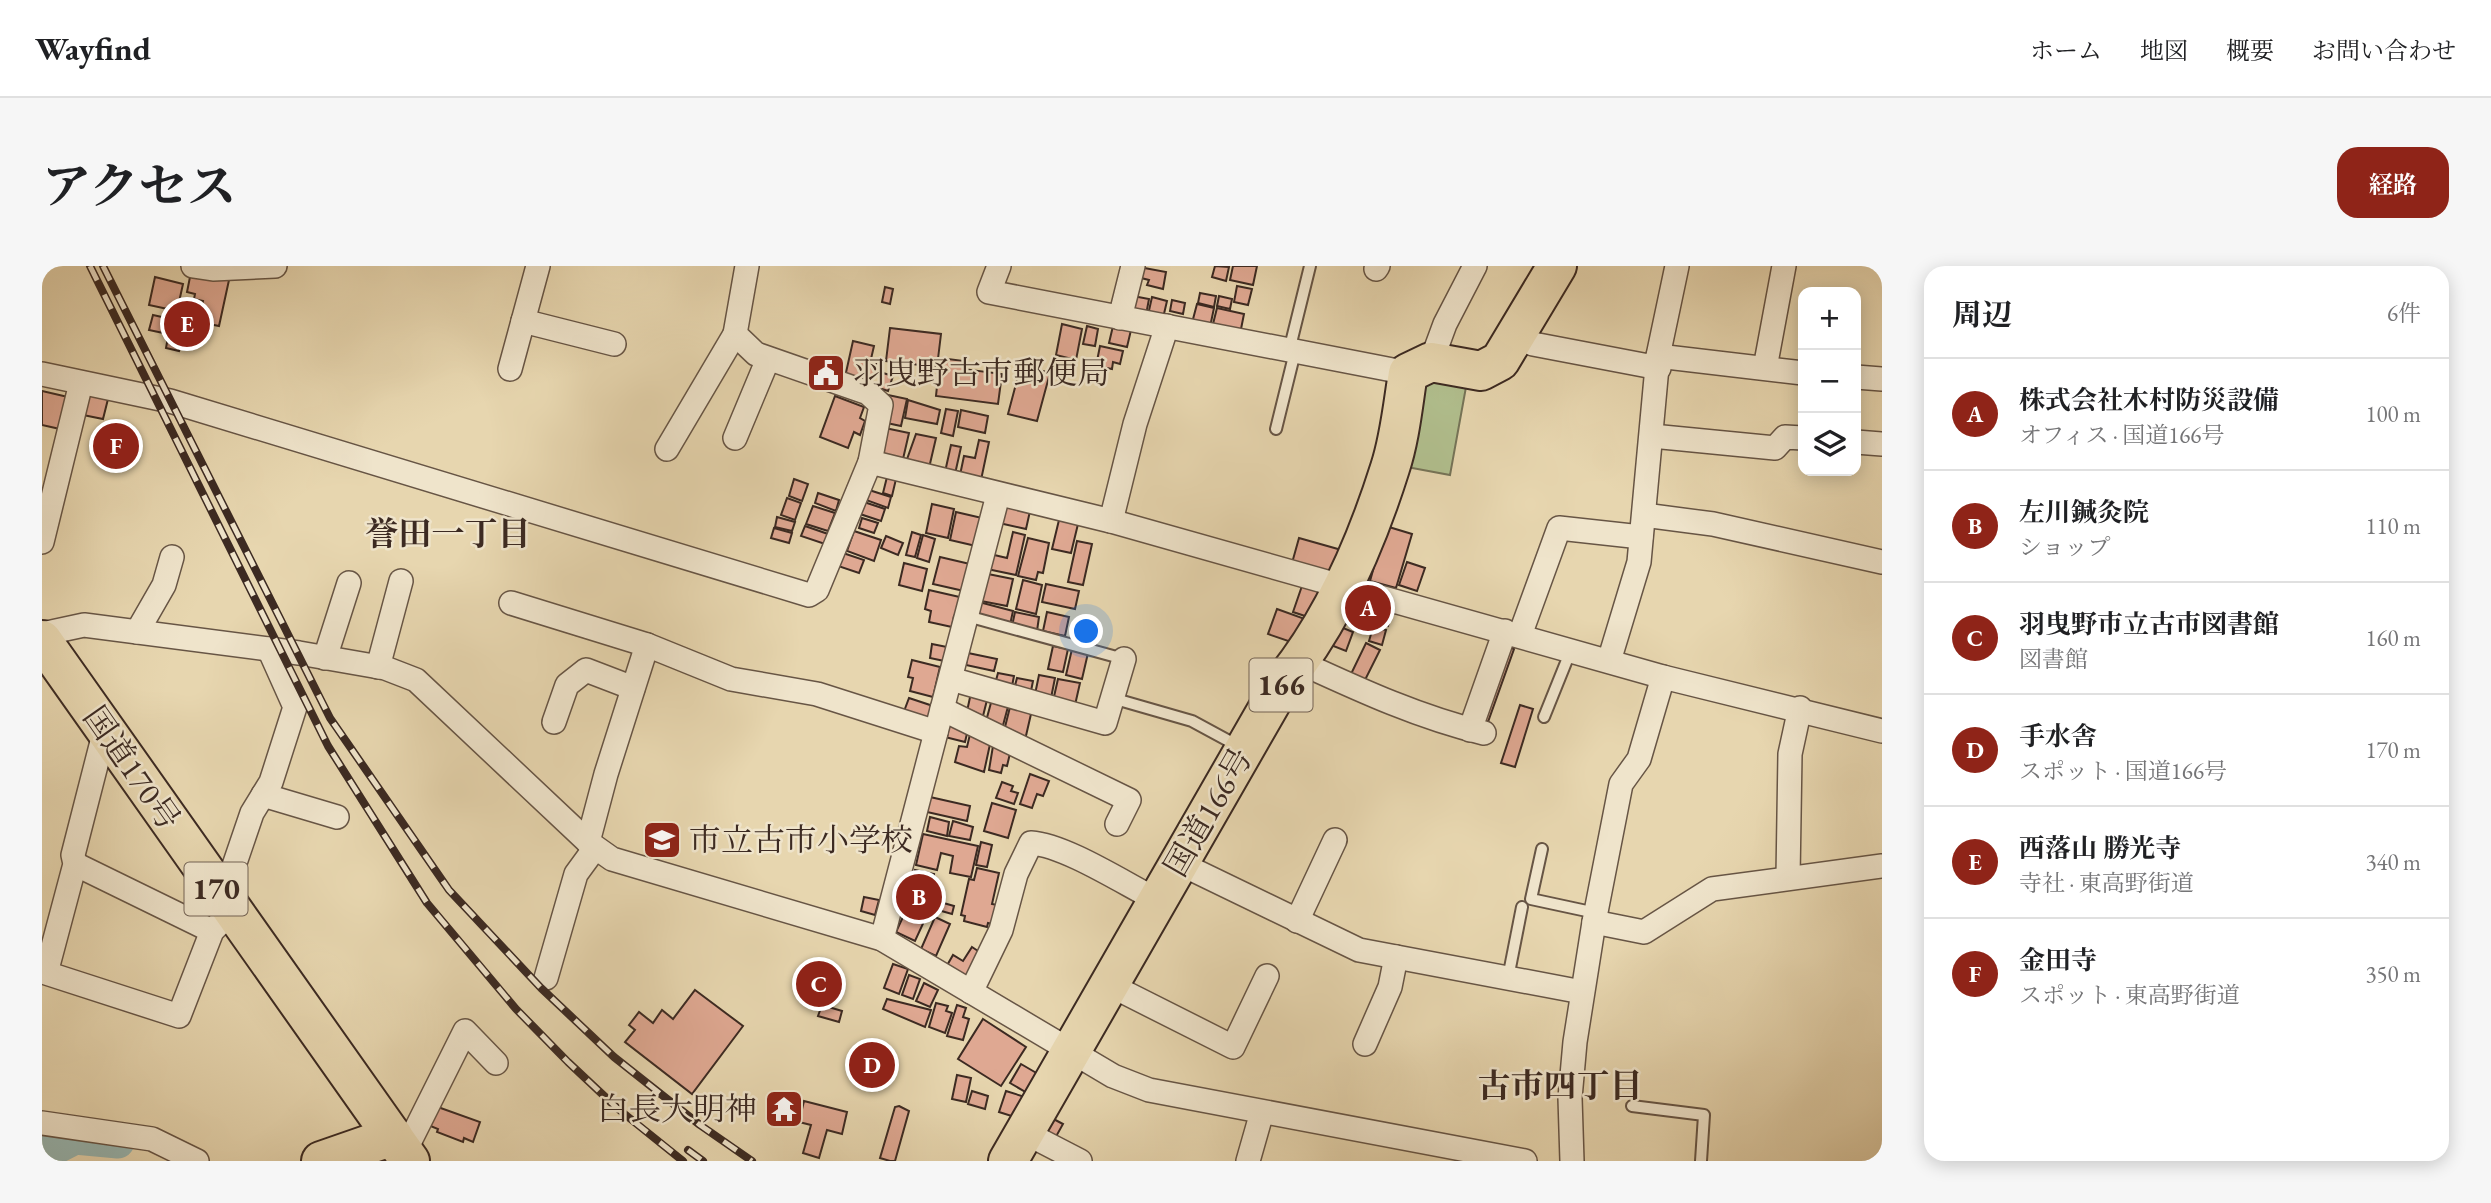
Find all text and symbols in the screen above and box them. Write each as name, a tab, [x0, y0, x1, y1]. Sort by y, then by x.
text: Wayfind	[35, 27, 151, 70]
text: ホーム	[2030, 35, 2102, 66]
text: 地図	[2140, 35, 2188, 66]
text: 概要	[2226, 35, 2274, 66]
text: お問い合わせ	[2312, 35, 2456, 66]
button: 経路	[2337, 147, 2449, 218]
text: アクセス	[42, 154, 237, 218]
map controls	[1798, 287, 1861, 476]
button: +	[1798, 287, 1861, 350]
text: 周辺	[1952, 295, 2012, 334]
pin: E	[164, 298, 210, 350]
text: 6件	[2387, 298, 2421, 328]
button: −	[1798, 350, 1861, 413]
public building icon: 羽曳野古市郵便局	[805, 352, 847, 394]
place label: 羽曳野古市郵便局	[853, 352, 1109, 394]
text: 株式会社木村防災設備	[2019, 383, 2279, 417]
text: A	[1967, 399, 1983, 429]
text: 100 m	[2365, 399, 2421, 429]
button: layers	[1798, 413, 1861, 476]
pin: F	[93, 420, 139, 472]
text: オフィス · 国道166号	[2019, 420, 2224, 450]
text: 左川鍼灸院	[2019, 495, 2149, 529]
text: B	[1968, 511, 1982, 541]
text: 110 m	[2365, 511, 2421, 541]
district label: 誉田一丁目	[366, 512, 531, 555]
text: ショップ	[2019, 532, 2111, 562]
pin: A	[1345, 582, 1391, 634]
text: 羽曳野市立古市図書館	[2019, 607, 2279, 641]
your location	[1069, 614, 1103, 648]
text: C	[1967, 623, 1983, 653]
text: 160 m	[2365, 623, 2421, 653]
text: 図書館	[2019, 644, 2088, 674]
road number: 166	[1250, 658, 1312, 712]
street label: 国道170号	[74, 698, 190, 838]
text: 手水舎	[2019, 719, 2097, 753]
text: D	[1966, 735, 1984, 765]
text: 170 m	[2365, 735, 2421, 765]
street label: 国道166号	[1154, 740, 1262, 884]
text: スポット · 国道166号	[2019, 756, 2227, 786]
school or university icon: 市立古市小学校	[641, 819, 683, 861]
place label: 市立古市小学校	[689, 819, 913, 861]
text: 西落山 勝光寺	[2019, 831, 2181, 865]
text: E	[1968, 847, 1982, 877]
text: 340 m	[2365, 847, 2421, 877]
road number: 170	[184, 862, 248, 916]
text: 寺社 · 東高野街道	[2019, 868, 2194, 898]
pin: B	[896, 871, 942, 923]
text: 金田寺	[2019, 943, 2097, 977]
pin: C	[796, 958, 842, 1010]
text: F	[1969, 959, 1981, 989]
text: 350 m	[2365, 959, 2421, 989]
text: スポット · 東高野街道	[2019, 980, 2240, 1010]
pin: D	[849, 1039, 895, 1091]
district label: 古市四丁目	[1478, 1064, 1643, 1107]
place label: 白長大明神	[597, 1088, 757, 1130]
temple icon: 白長大明神	[763, 1088, 805, 1130]

